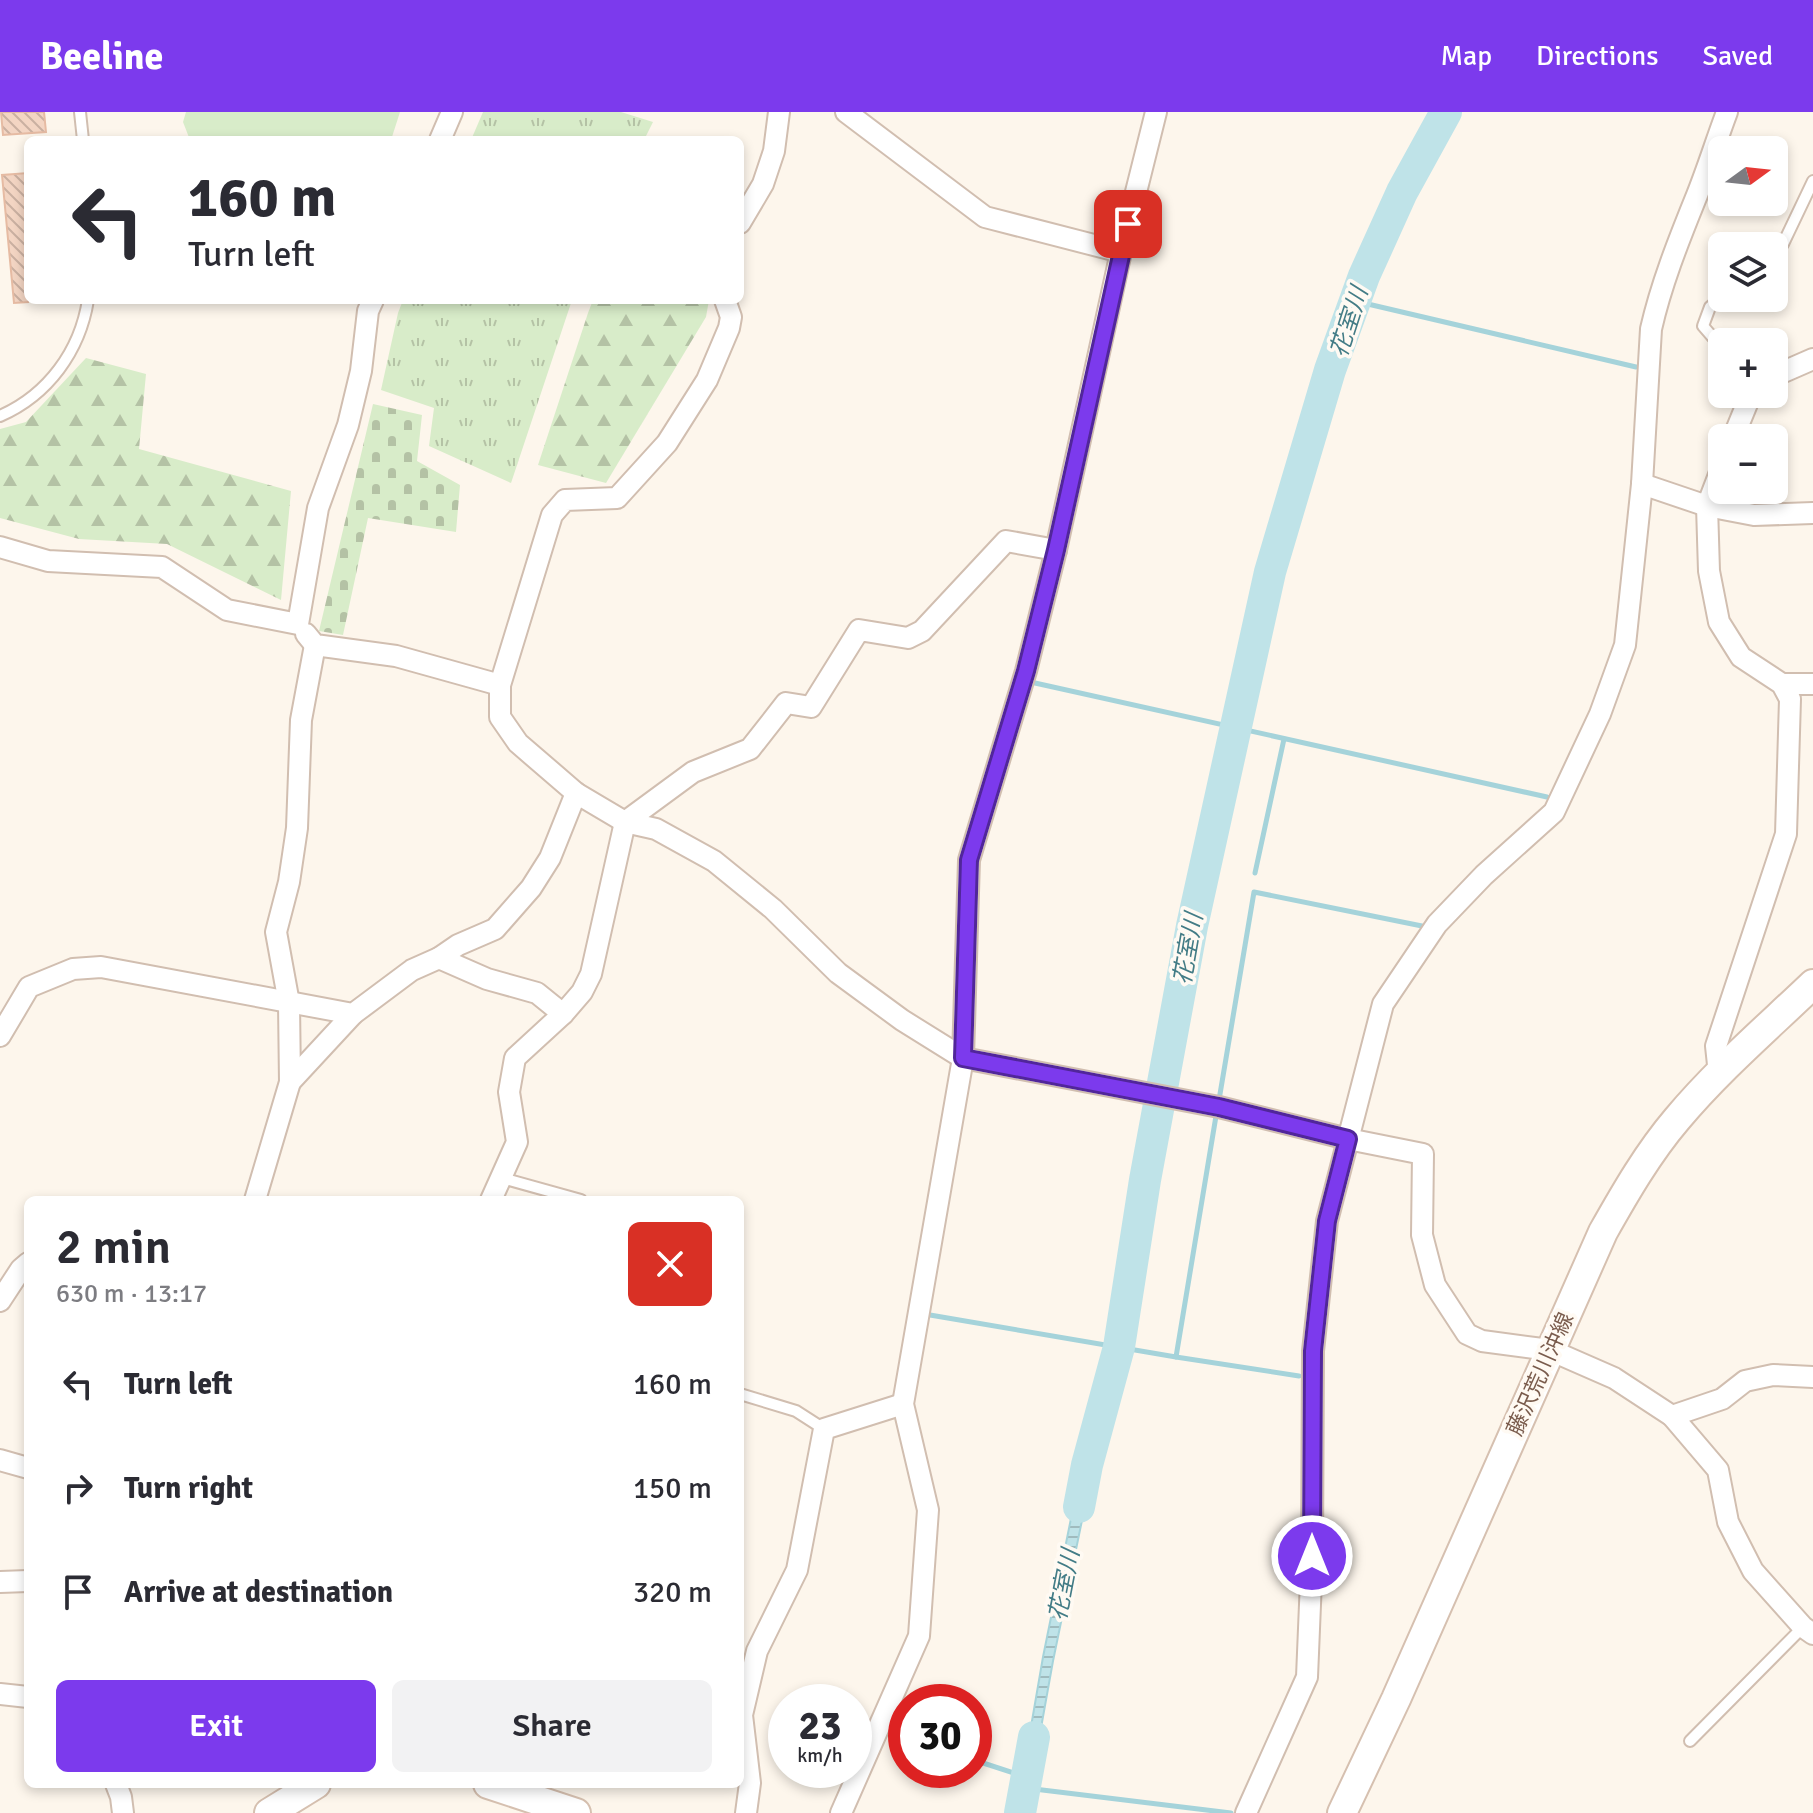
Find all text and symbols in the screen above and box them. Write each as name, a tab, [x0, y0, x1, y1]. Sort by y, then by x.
text: Beeline	[40, 33, 163, 80]
text: Map	[1440, 39, 1492, 73]
text: Directions	[1536, 39, 1658, 73]
text: Saved	[1702, 39, 1773, 73]
north arrow	[1708, 136, 1788, 216]
map controls	[1708, 136, 1788, 504]
text: 160 m	[188, 163, 336, 232]
icon: left	[56, 168, 160, 272]
pin	[1094, 190, 1162, 258]
icon: arrive	[1106, 202, 1150, 246]
text: Turn left	[188, 232, 315, 277]
button: layers	[1708, 232, 1788, 312]
water label: 花室川	[1324, 280, 1375, 361]
button: +	[1708, 328, 1788, 408]
button: −	[1708, 424, 1788, 504]
water label: 花室川	[1167, 908, 1210, 987]
text: 2 min	[56, 1218, 171, 1277]
button: close	[628, 1222, 712, 1306]
text: 630 m · 13:17	[56, 1278, 207, 1310]
street label: 藤沢荒川沖線	[1501, 1308, 1579, 1440]
icon: left	[56, 1362, 100, 1406]
text: Turn left	[124, 1366, 233, 1403]
text: 160 m	[633, 1366, 712, 1403]
icon: right	[56, 1466, 100, 1510]
text: Turn right	[124, 1470, 253, 1507]
text: 150 m	[633, 1470, 712, 1507]
position arrow	[1270, 1514, 1354, 1598]
water label: 花室川	[1042, 1544, 1086, 1623]
icon: arrive	[56, 1570, 100, 1614]
text: Arrive at destination	[124, 1574, 393, 1611]
text: 320 m	[633, 1574, 712, 1611]
button: Exit	[56, 1680, 376, 1772]
button: Share	[392, 1680, 712, 1772]
speed limit sign: 30	[888, 1684, 992, 1788]
text: 23	[798, 1701, 842, 1751]
text: km/h	[797, 1743, 843, 1768]

